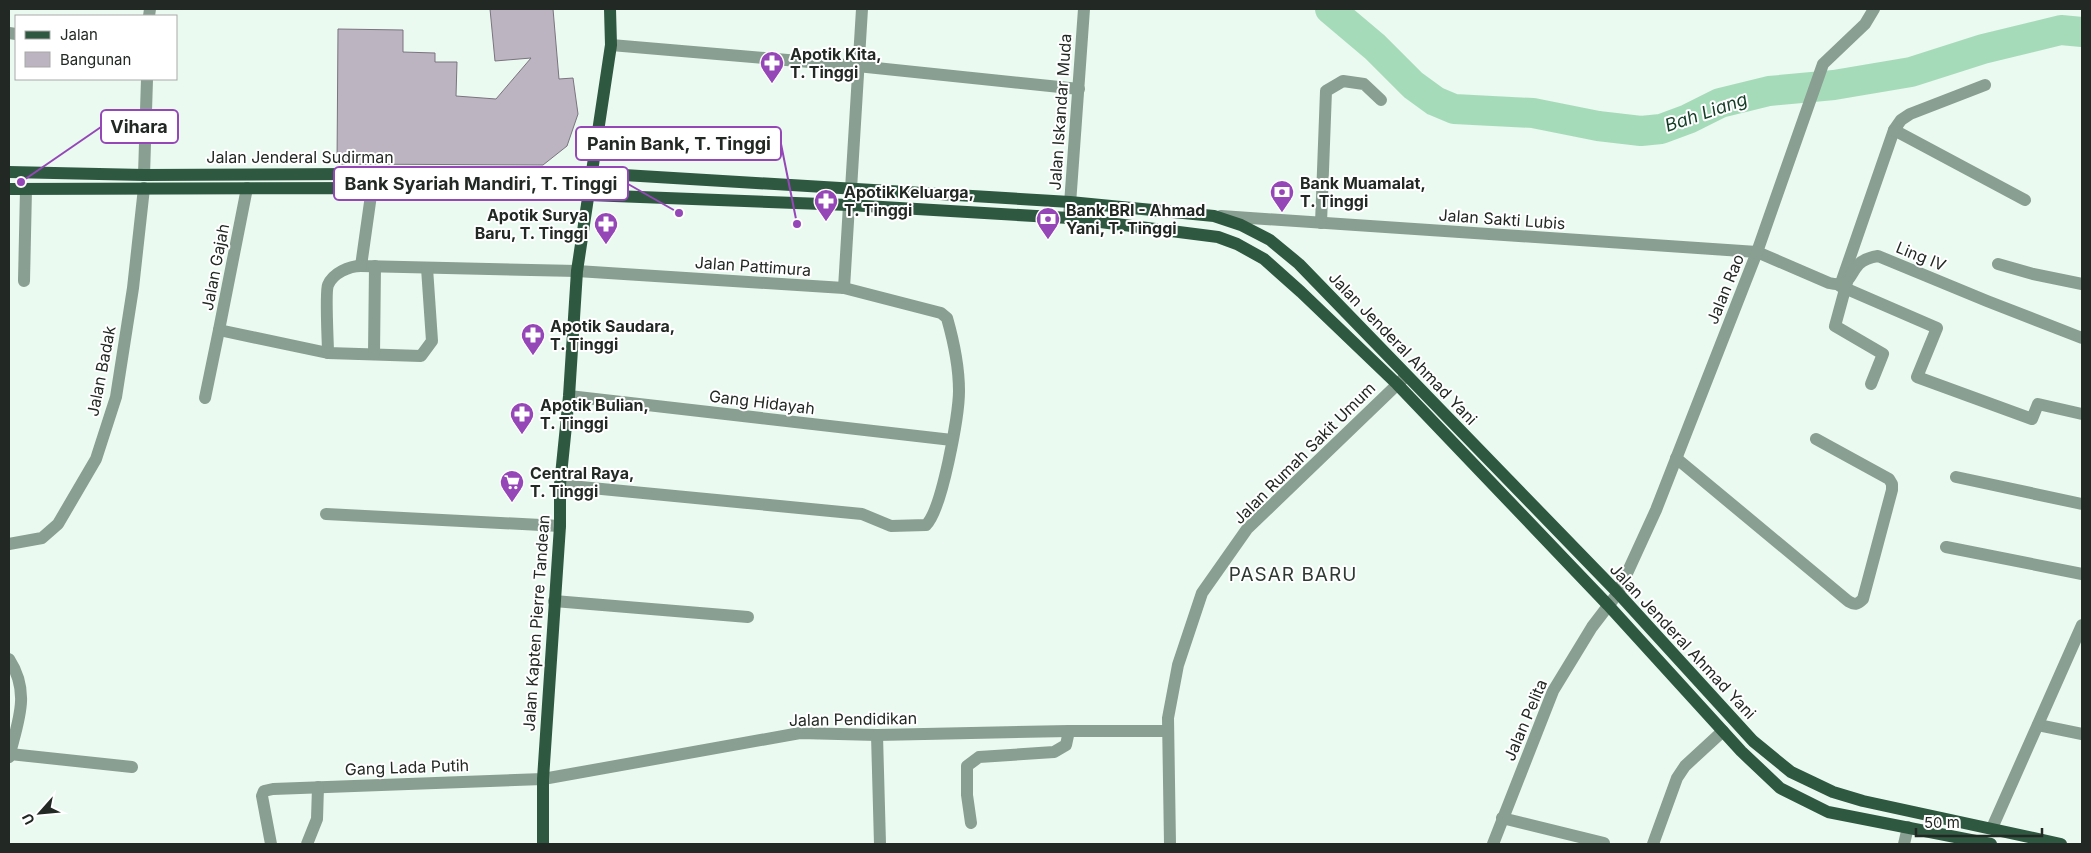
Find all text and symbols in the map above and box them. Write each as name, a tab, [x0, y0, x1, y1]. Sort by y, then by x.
legend	[15, 15, 178, 80]
text: Jalan	[60, 25, 98, 44]
street label: Jalan Iskandar Muda	[1045, 33, 1075, 191]
place label: Apotik Kita, T. Tinggi	[790, 44, 882, 82]
text: Bangunan	[60, 50, 131, 69]
pharmacy icon: Apotik Kita, T. Tinggi	[759, 50, 785, 84]
water label: Bah Liang	[1662, 88, 1750, 136]
callout: Vihara	[101, 110, 178, 143]
text: Vihara	[110, 116, 168, 137]
callout: Panin Bank, T. Tinggi	[576, 127, 781, 160]
text: Panin Bank, T. Tinggi	[587, 133, 771, 154]
street label: Jalan Jenderal Sudirman	[206, 147, 394, 167]
callout: Bank Syariah Mandiri, T. Tinggi	[334, 167, 628, 200]
text: Bank Syariah Mandiri, T. Tinggi	[345, 173, 618, 194]
place label: Bank Muamalat, T. Tinggi	[1300, 173, 1426, 211]
bank icon: Bank Muamalat, T. Tinggi	[1269, 179, 1295, 213]
place label: Apotik Keluarga, T. Tinggi	[844, 182, 974, 220]
pharmacy icon: Apotik Keluarga, T. Tinggi	[813, 188, 839, 222]
place label: Bank BRI - Ahmad Yani, T. Tinggi	[1066, 200, 1205, 238]
place label: Apotik Surya Baru, T. Tinggi	[475, 205, 588, 243]
street label: Jalan Sakti Lubis	[1438, 205, 1566, 233]
bank icon: Bank BRI - Ahmad Yani, T. Tinggi	[1035, 206, 1061, 240]
pharmacy icon: Apotik Surya Baru, T. Tinggi	[593, 211, 619, 245]
street label: Jalan Gajah	[197, 222, 233, 312]
street label: Ling IV	[1893, 237, 1949, 275]
street label: Jalan Rao	[1702, 251, 1748, 327]
street label: Jalan Pattimura	[694, 252, 812, 280]
street label: Jalan Jenderal Ahmad Yani	[1325, 267, 1481, 429]
place label: Apotik Saudara, T. Tinggi	[550, 316, 675, 354]
pharmacy icon: Apotik Saudara, T. Tinggi	[520, 322, 546, 356]
street label: Jalan Badak	[82, 324, 120, 418]
street label: Jalan Rumah Sakit Umum	[1229, 378, 1379, 528]
street label: Gang Hidayah	[708, 386, 816, 418]
place label: Apotik Bulian, T. Tinggi	[540, 395, 649, 433]
pharmacy icon: Apotik Bulian, T. Tinggi	[509, 401, 535, 435]
place label: Central Raya, T. Tinggi	[530, 463, 634, 501]
supermarket icon: Central Raya, T. Tinggi	[499, 469, 525, 503]
street label: Jalan Kapten Pierre Tandean	[518, 514, 554, 732]
street label: Jalan Jenderal Ahmad Yani	[1606, 559, 1760, 723]
district label: PASAR BARU	[1229, 563, 1357, 586]
street label: Jalan Pelita	[1499, 676, 1551, 764]
street label: Jalan Pendidikan	[789, 708, 917, 730]
street label: Gang Lada Putih	[345, 755, 469, 779]
north arrow	[15, 788, 65, 838]
scale bar	[1916, 806, 2042, 838]
text: U	[18, 811, 38, 828]
text: 50 m	[1924, 813, 1960, 832]

